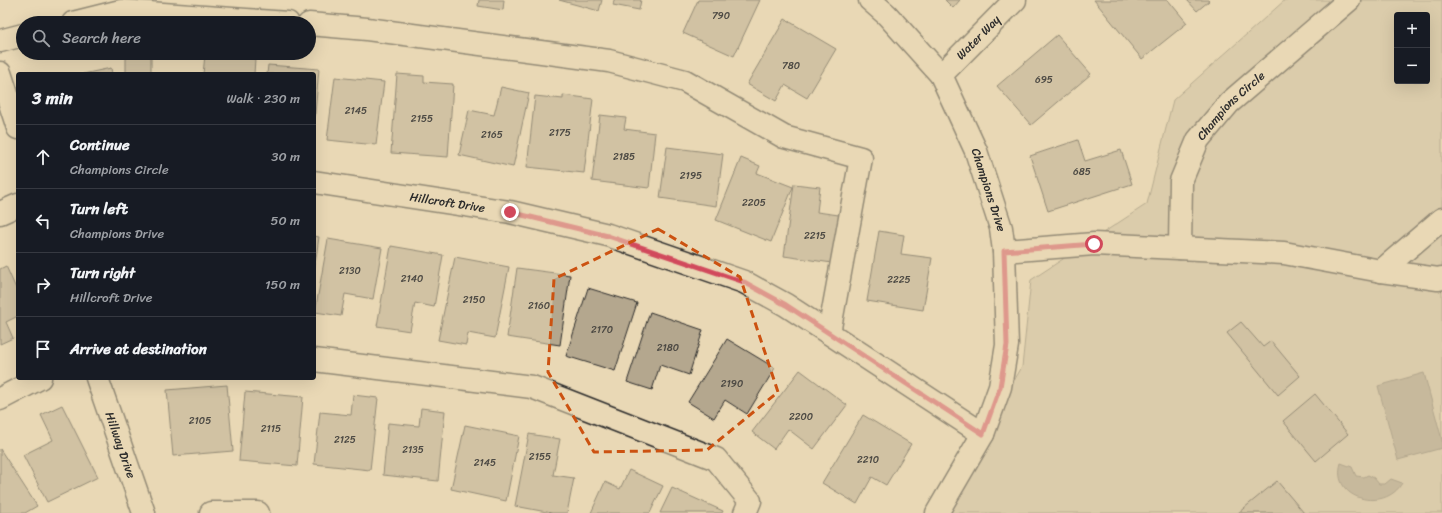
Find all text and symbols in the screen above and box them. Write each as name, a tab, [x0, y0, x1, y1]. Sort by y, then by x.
house number: 790	[712, 7, 730, 25]
street label: Water Way	[951, 9, 1006, 65]
map controls	[1394, 12, 1430, 84]
button: +	[1394, 12, 1430, 48]
search box	[16, 16, 316, 60]
text: Search here	[62, 25, 141, 51]
icon: search	[30, 27, 52, 49]
button: −	[1394, 48, 1430, 84]
house number: 780	[782, 57, 800, 75]
street label: Champions Circle	[1191, 65, 1270, 145]
house number: 695	[1035, 71, 1053, 89]
text: 3 min	[32, 83, 73, 113]
text: Walk · 230 m	[226, 87, 300, 110]
house number: 2145	[345, 102, 367, 120]
house number: 2155	[411, 110, 433, 128]
house number: 2175	[549, 124, 571, 142]
house number: 2165	[481, 126, 503, 144]
text: Continue	[70, 132, 130, 158]
text: 30 m	[271, 145, 300, 168]
street label: Champions Drive	[965, 145, 1012, 233]
icon: ahead	[32, 146, 54, 168]
house number: 2185	[613, 148, 635, 166]
text: Champions Circle	[70, 158, 169, 181]
house number: 685	[1073, 163, 1091, 181]
house number: 2195	[680, 167, 702, 185]
street label: Hillcroft Drive	[408, 186, 487, 219]
house number: 2205	[742, 194, 766, 212]
text: Turn left	[70, 196, 128, 222]
route end	[501, 203, 519, 221]
text: 50 m	[270, 209, 300, 232]
icon: left	[32, 210, 54, 232]
text: Champions Drive	[70, 222, 164, 245]
house number: 2215	[804, 227, 826, 245]
route start	[1085, 235, 1103, 253]
text: Turn right	[70, 260, 135, 286]
house number: 2130	[339, 262, 361, 280]
house number: 2140	[401, 270, 423, 288]
house number: 2225	[887, 271, 911, 289]
text: 150 m	[265, 273, 300, 296]
icon: right	[32, 274, 54, 296]
text: Hillcroft Drive	[70, 286, 152, 309]
house number: 2150	[463, 291, 485, 309]
house number: 2160	[528, 297, 550, 315]
house number: 2170	[591, 321, 613, 339]
text: Arrive at destination	[70, 336, 207, 362]
icon: arrive	[32, 338, 54, 360]
house number: 2180	[657, 339, 679, 357]
house number: 2190	[721, 375, 743, 393]
house number: 2200	[789, 408, 813, 426]
street label: Hillway Drive	[99, 409, 142, 482]
house number: 2105	[189, 412, 211, 430]
house number: 2115	[261, 420, 281, 438]
house number: 2125	[334, 431, 356, 449]
house number: 2135	[402, 441, 424, 459]
house number: 2155	[529, 448, 551, 466]
house number: 2210	[857, 451, 879, 469]
house number: 2145	[474, 454, 496, 472]

